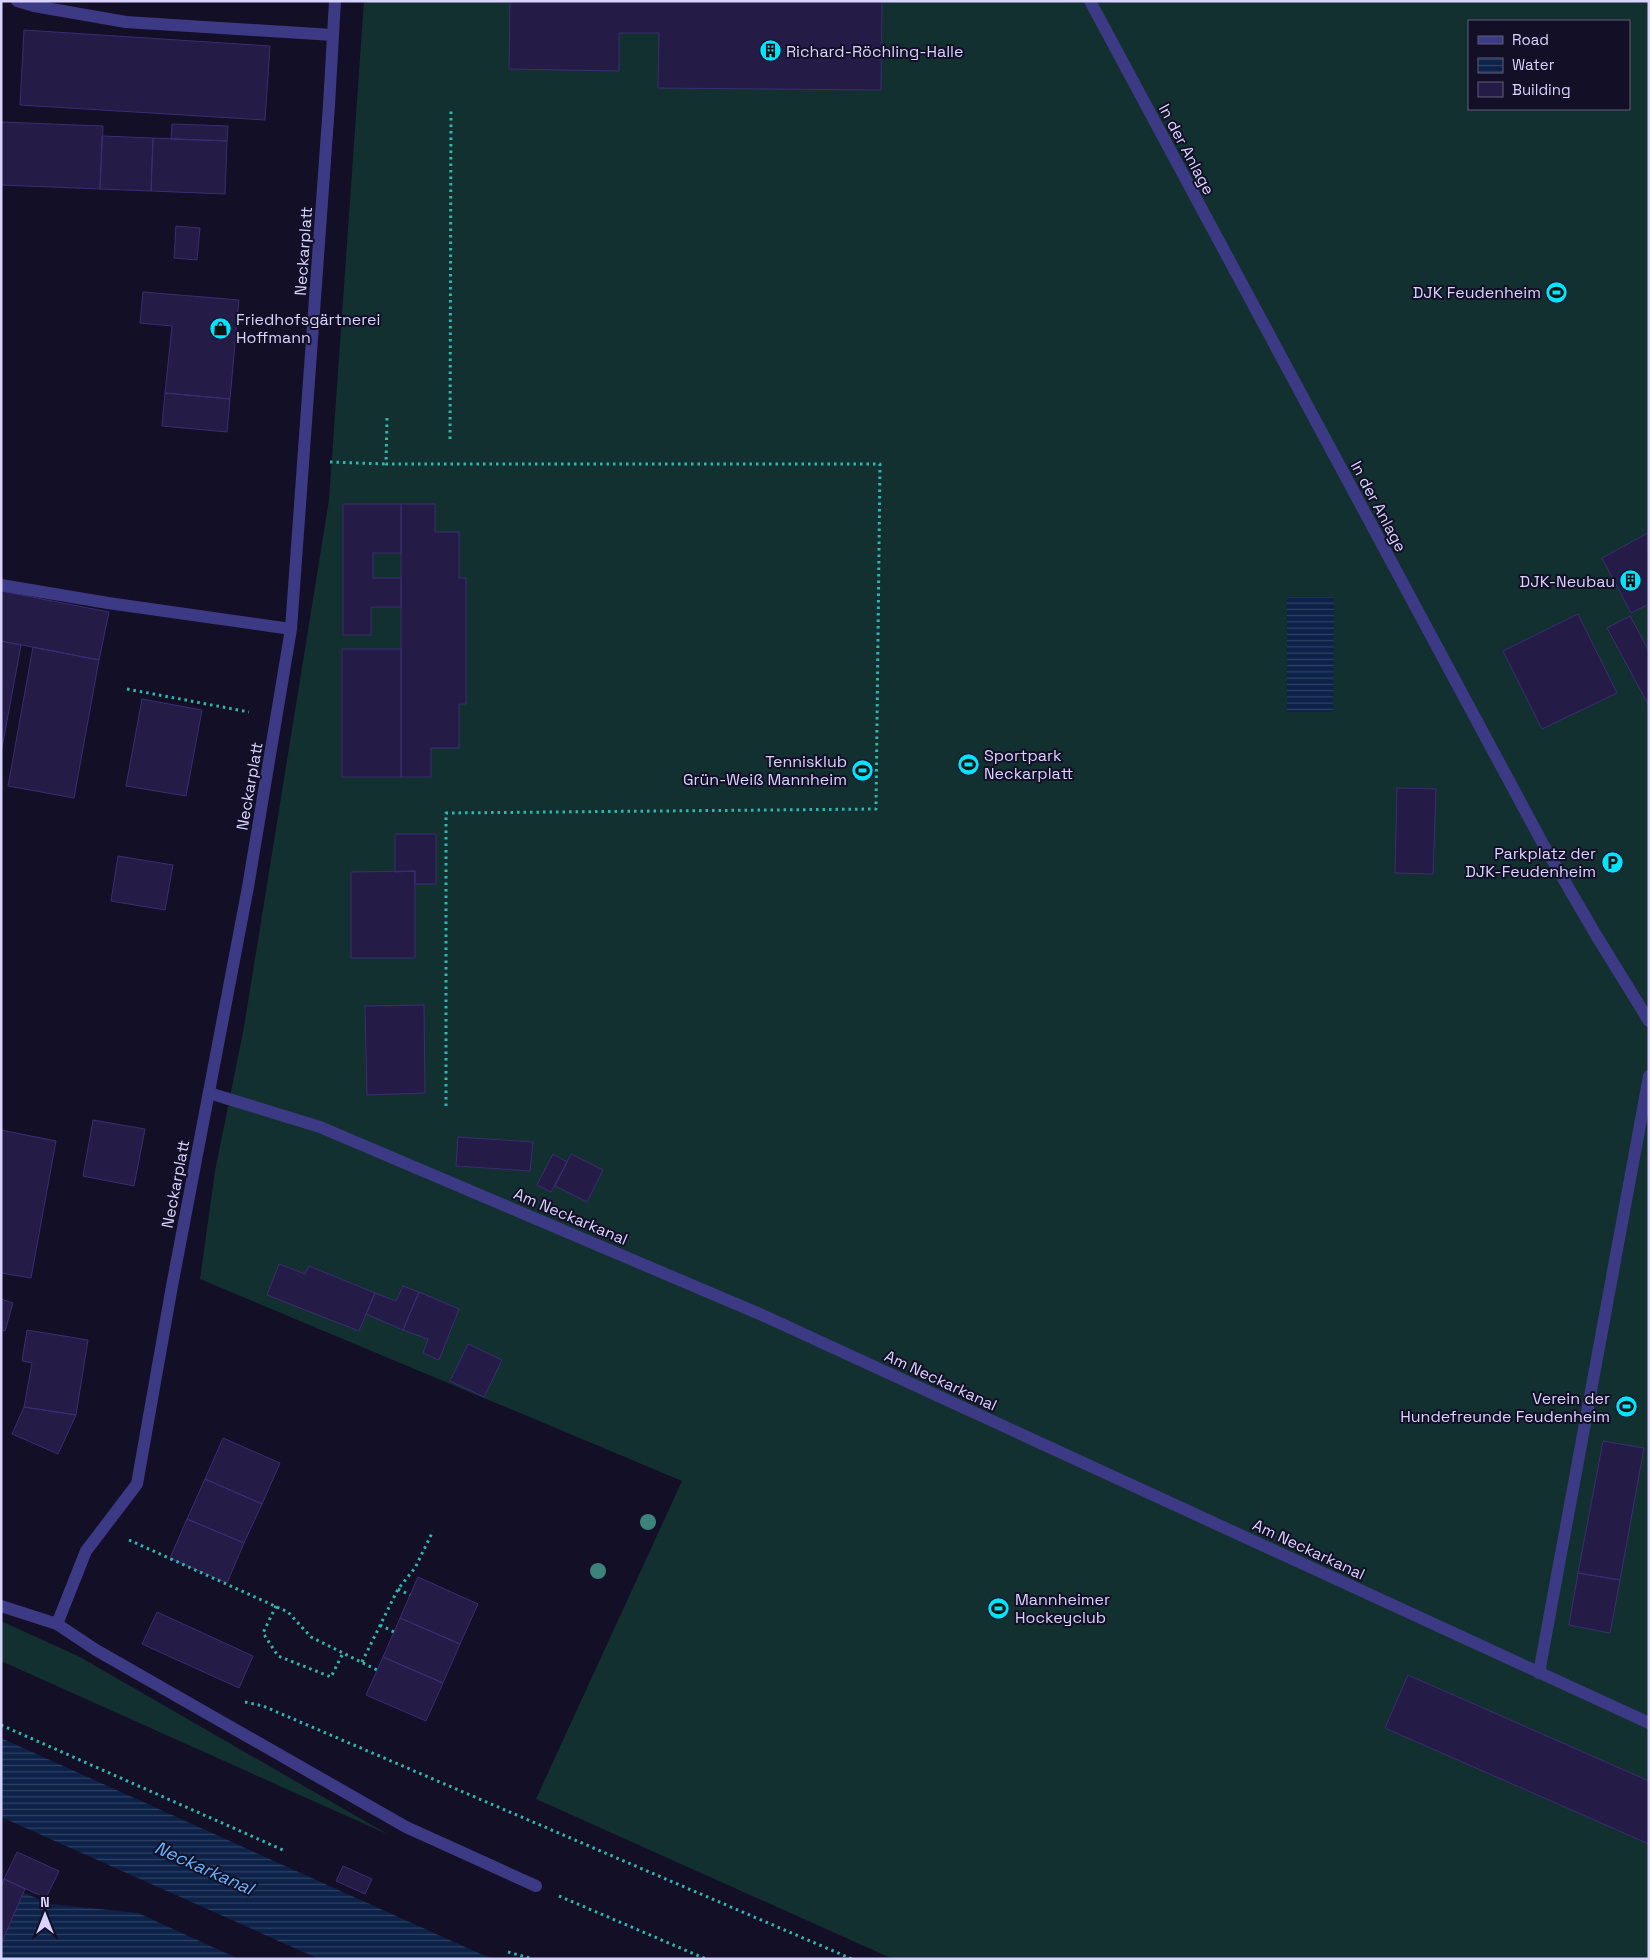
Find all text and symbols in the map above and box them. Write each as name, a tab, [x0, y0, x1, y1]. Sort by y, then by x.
legend	[1468, 20, 1630, 110]
text: Road	[1512, 30, 1549, 49]
building icon: Richard-Röchling-Halle	[758, 39, 782, 63]
place label: Richard-Röchling-Halle	[786, 41, 964, 62]
text: Water	[1512, 55, 1555, 74]
text: Building	[1512, 80, 1571, 99]
street label: In der Anlage	[1154, 100, 1219, 198]
street label: Neckarplatt	[290, 206, 317, 296]
sports icon: DJK Feudenheim	[1545, 280, 1569, 304]
place label: DJK Feudenheim	[1413, 282, 1541, 303]
place label: Friedhofsgärtnerei Hoffmann	[236, 309, 380, 348]
shop icon: Friedhofsgärtnerei Hoffmann	[208, 316, 232, 340]
street label: In der Anlage	[1346, 457, 1411, 555]
building icon: DJK-Neubau	[1619, 569, 1643, 593]
place label: DJK-Neubau	[1520, 571, 1615, 592]
street label: Neckarplatt	[231, 740, 268, 832]
place label: Sportpark Neckarplatt	[984, 745, 1073, 784]
place label: Tennisklub Grün-Weiß Mannheim	[683, 751, 847, 790]
sports icon: Sportpark Neckarplatt	[956, 752, 980, 776]
sports icon: Tennisklub Grün-Weiß Mannheim	[851, 758, 875, 782]
place label: Parkplatz der DJK-Feudenheim	[1465, 843, 1596, 882]
parking icon: Parkplatz der DJK-Feudenheim	[1600, 850, 1624, 874]
street label: Neckarplatt	[157, 1138, 194, 1230]
street label: Am Neckarkanal	[511, 1183, 631, 1250]
street label: Am Neckarkanal	[881, 1345, 1000, 1416]
place label: Verein der Hundefreunde Feudenheim	[1400, 1388, 1610, 1427]
sports icon: Verein der Hundefreunde Feudenheim	[1614, 1395, 1638, 1419]
street label: Am Neckarkanal	[1249, 1514, 1368, 1585]
place label: Mannheimer Hockeyclub	[1015, 1589, 1110, 1628]
sports icon: Mannheimer Hockeyclub	[987, 1596, 1011, 1620]
water label: Neckarkanal	[151, 1836, 259, 1901]
north arrow	[20, 1890, 70, 1940]
text: N	[40, 1893, 50, 1911]

